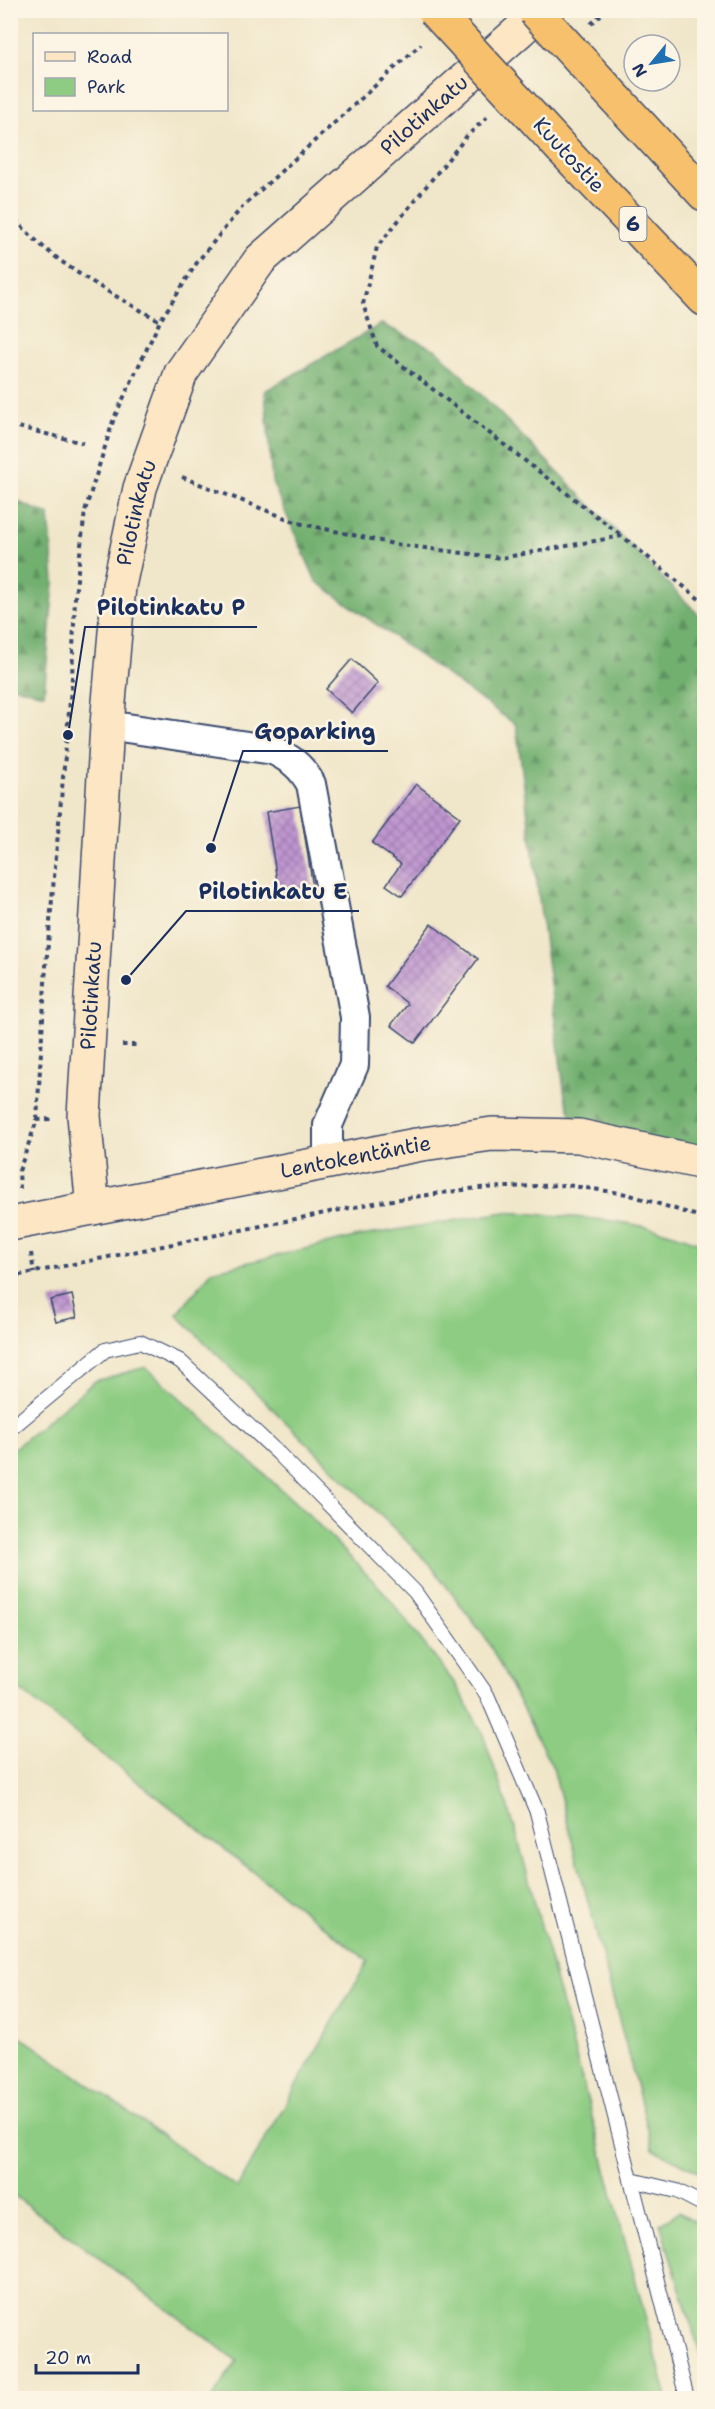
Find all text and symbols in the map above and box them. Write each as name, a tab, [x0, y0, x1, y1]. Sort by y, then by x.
legend	[33, 33, 228, 111]
north arrow	[622, 33, 682, 93]
text: Road	[87, 45, 132, 69]
text: N	[627, 60, 652, 81]
street label: Pilotinkatu	[374, 68, 474, 161]
text: Park	[87, 75, 126, 99]
street label: Kuutostie	[527, 111, 611, 199]
road number: 6	[620, 207, 646, 241]
street label: Pilotinkatu	[110, 455, 163, 568]
callout: Pilotinkatu P	[85, 587, 257, 627]
text: Pilotinkatu P	[97, 593, 245, 622]
callout: Goparking	[243, 711, 388, 751]
text: Goparking	[254, 717, 376, 746]
callout: Pilotinkatu E	[186, 871, 359, 911]
text: Pilotinkatu E	[198, 877, 348, 906]
street label: Pilotinkatu	[74, 940, 108, 1051]
street label: Lentokentäntie	[278, 1129, 433, 1185]
scale bar	[36, 2337, 138, 2375]
text: 20 m	[45, 2346, 91, 2370]

